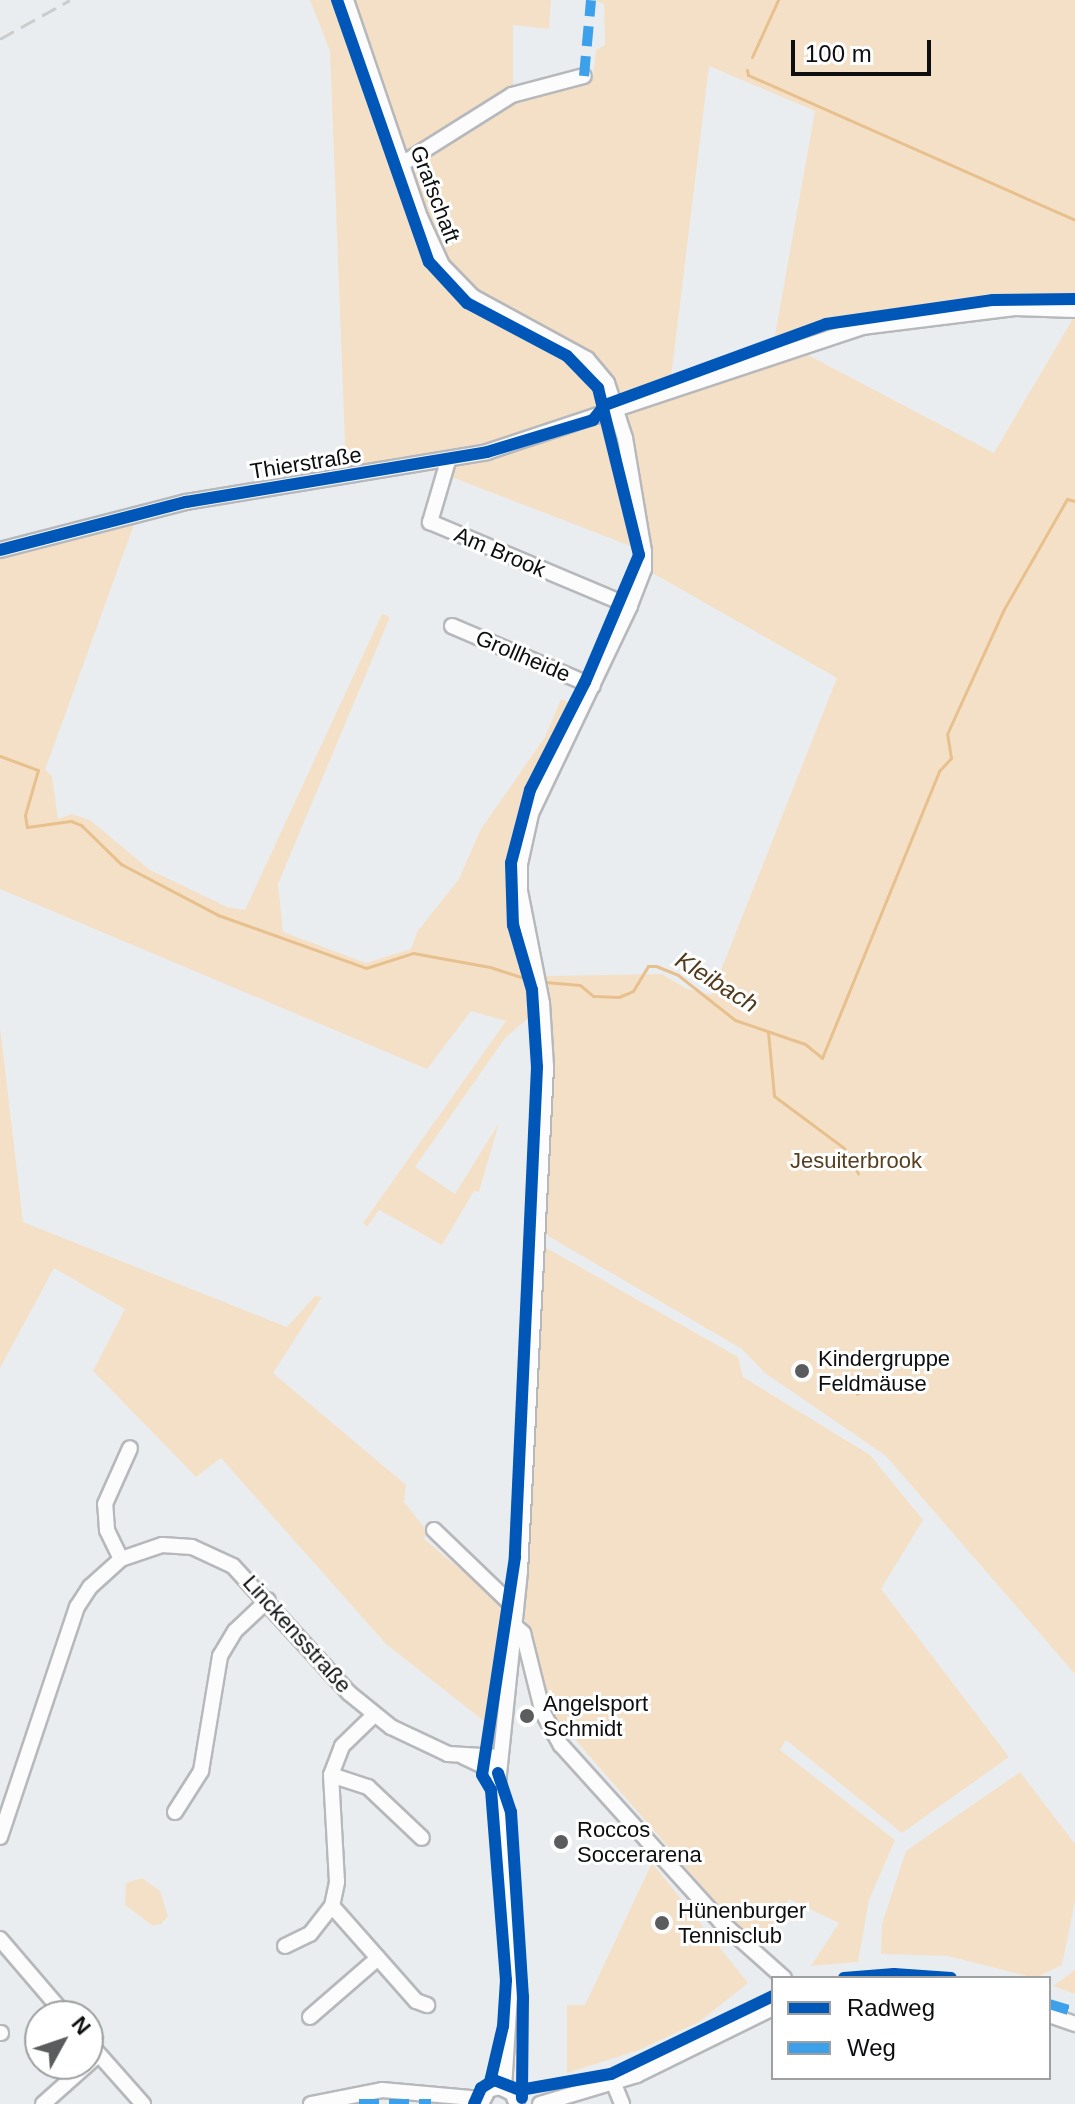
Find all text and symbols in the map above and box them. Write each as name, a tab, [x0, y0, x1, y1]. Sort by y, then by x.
scale bar	[795, 24, 935, 74]
text: 100 m	[805, 40, 872, 67]
street label: Grafschaft	[404, 142, 466, 246]
street label: Thierstraße	[248, 441, 364, 485]
street label: Am Brook	[450, 521, 550, 583]
street label: Grollheide	[472, 624, 574, 688]
water label: Kleibach	[670, 945, 764, 1019]
park label: Jesuiterbrook	[790, 1148, 922, 1174]
place label: Kindergruppe Feldmäuse	[818, 1345, 950, 1396]
marker: Kindergruppe Feldmäuse	[793, 1362, 811, 1380]
street label: Linckensstraße	[237, 1570, 357, 1698]
place label: Angelsport Schmidt	[543, 1690, 648, 1742]
marker: Angelsport Schmidt	[518, 1707, 536, 1725]
place label: Roccos Soccerarena	[577, 1816, 702, 1868]
marker: Roccos Soccerarena	[552, 1833, 570, 1851]
place label: Hünenburger Tennisclub	[678, 1897, 806, 1948]
marker: Hünenburger Tennisclub	[653, 1914, 671, 1932]
legend	[771, 1976, 1051, 2080]
text: Radweg	[847, 1994, 935, 2021]
north arrow	[24, 2000, 104, 2080]
text: N	[67, 2011, 96, 2040]
text: Weg	[847, 2034, 896, 2061]

